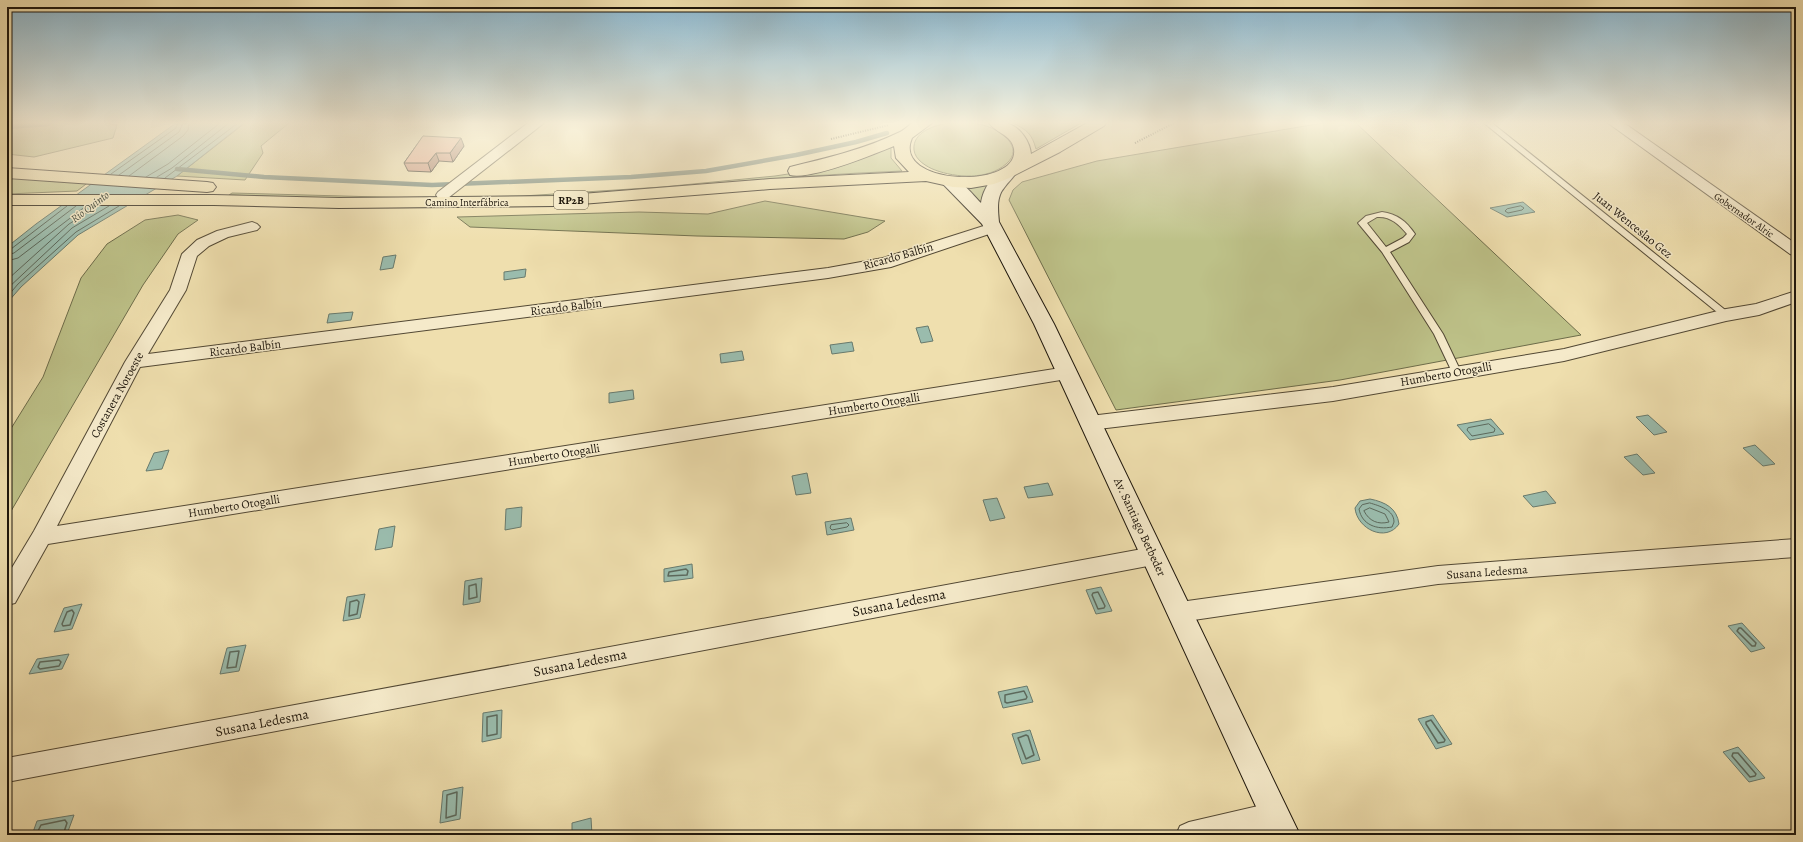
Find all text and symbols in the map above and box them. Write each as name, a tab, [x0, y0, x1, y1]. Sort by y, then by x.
water label: Río Quinto	[68, 187, 113, 226]
street label: Juan Wenceslao Gez	[1590, 188, 1676, 262]
street label: Gobernador Alric	[1712, 190, 1776, 240]
road number: RP2B	[554, 191, 588, 209]
street label: Camino Interfábrica	[425, 196, 509, 209]
street label: Ricardo Balbín	[861, 238, 935, 274]
street label: Ricardo Balbín	[529, 295, 603, 319]
street label: Ricardo Balbín	[208, 336, 282, 360]
street label: Costanera Noroeste	[87, 349, 147, 441]
street label: Humberto Otogalli	[1399, 358, 1493, 390]
street label: Humberto Otogalli	[827, 389, 921, 419]
street label: Humberto Otogalli	[507, 440, 601, 470]
street label: Av. Santiago Betbeder	[1110, 474, 1170, 579]
street label: Humberto Otogalli	[187, 491, 281, 521]
street label: Susana Ledesma	[1446, 561, 1529, 583]
street label: Susana Ledesma	[851, 585, 948, 621]
street label: Susana Ledesma	[532, 645, 629, 681]
street label: Susana Ledesma	[214, 705, 311, 741]

